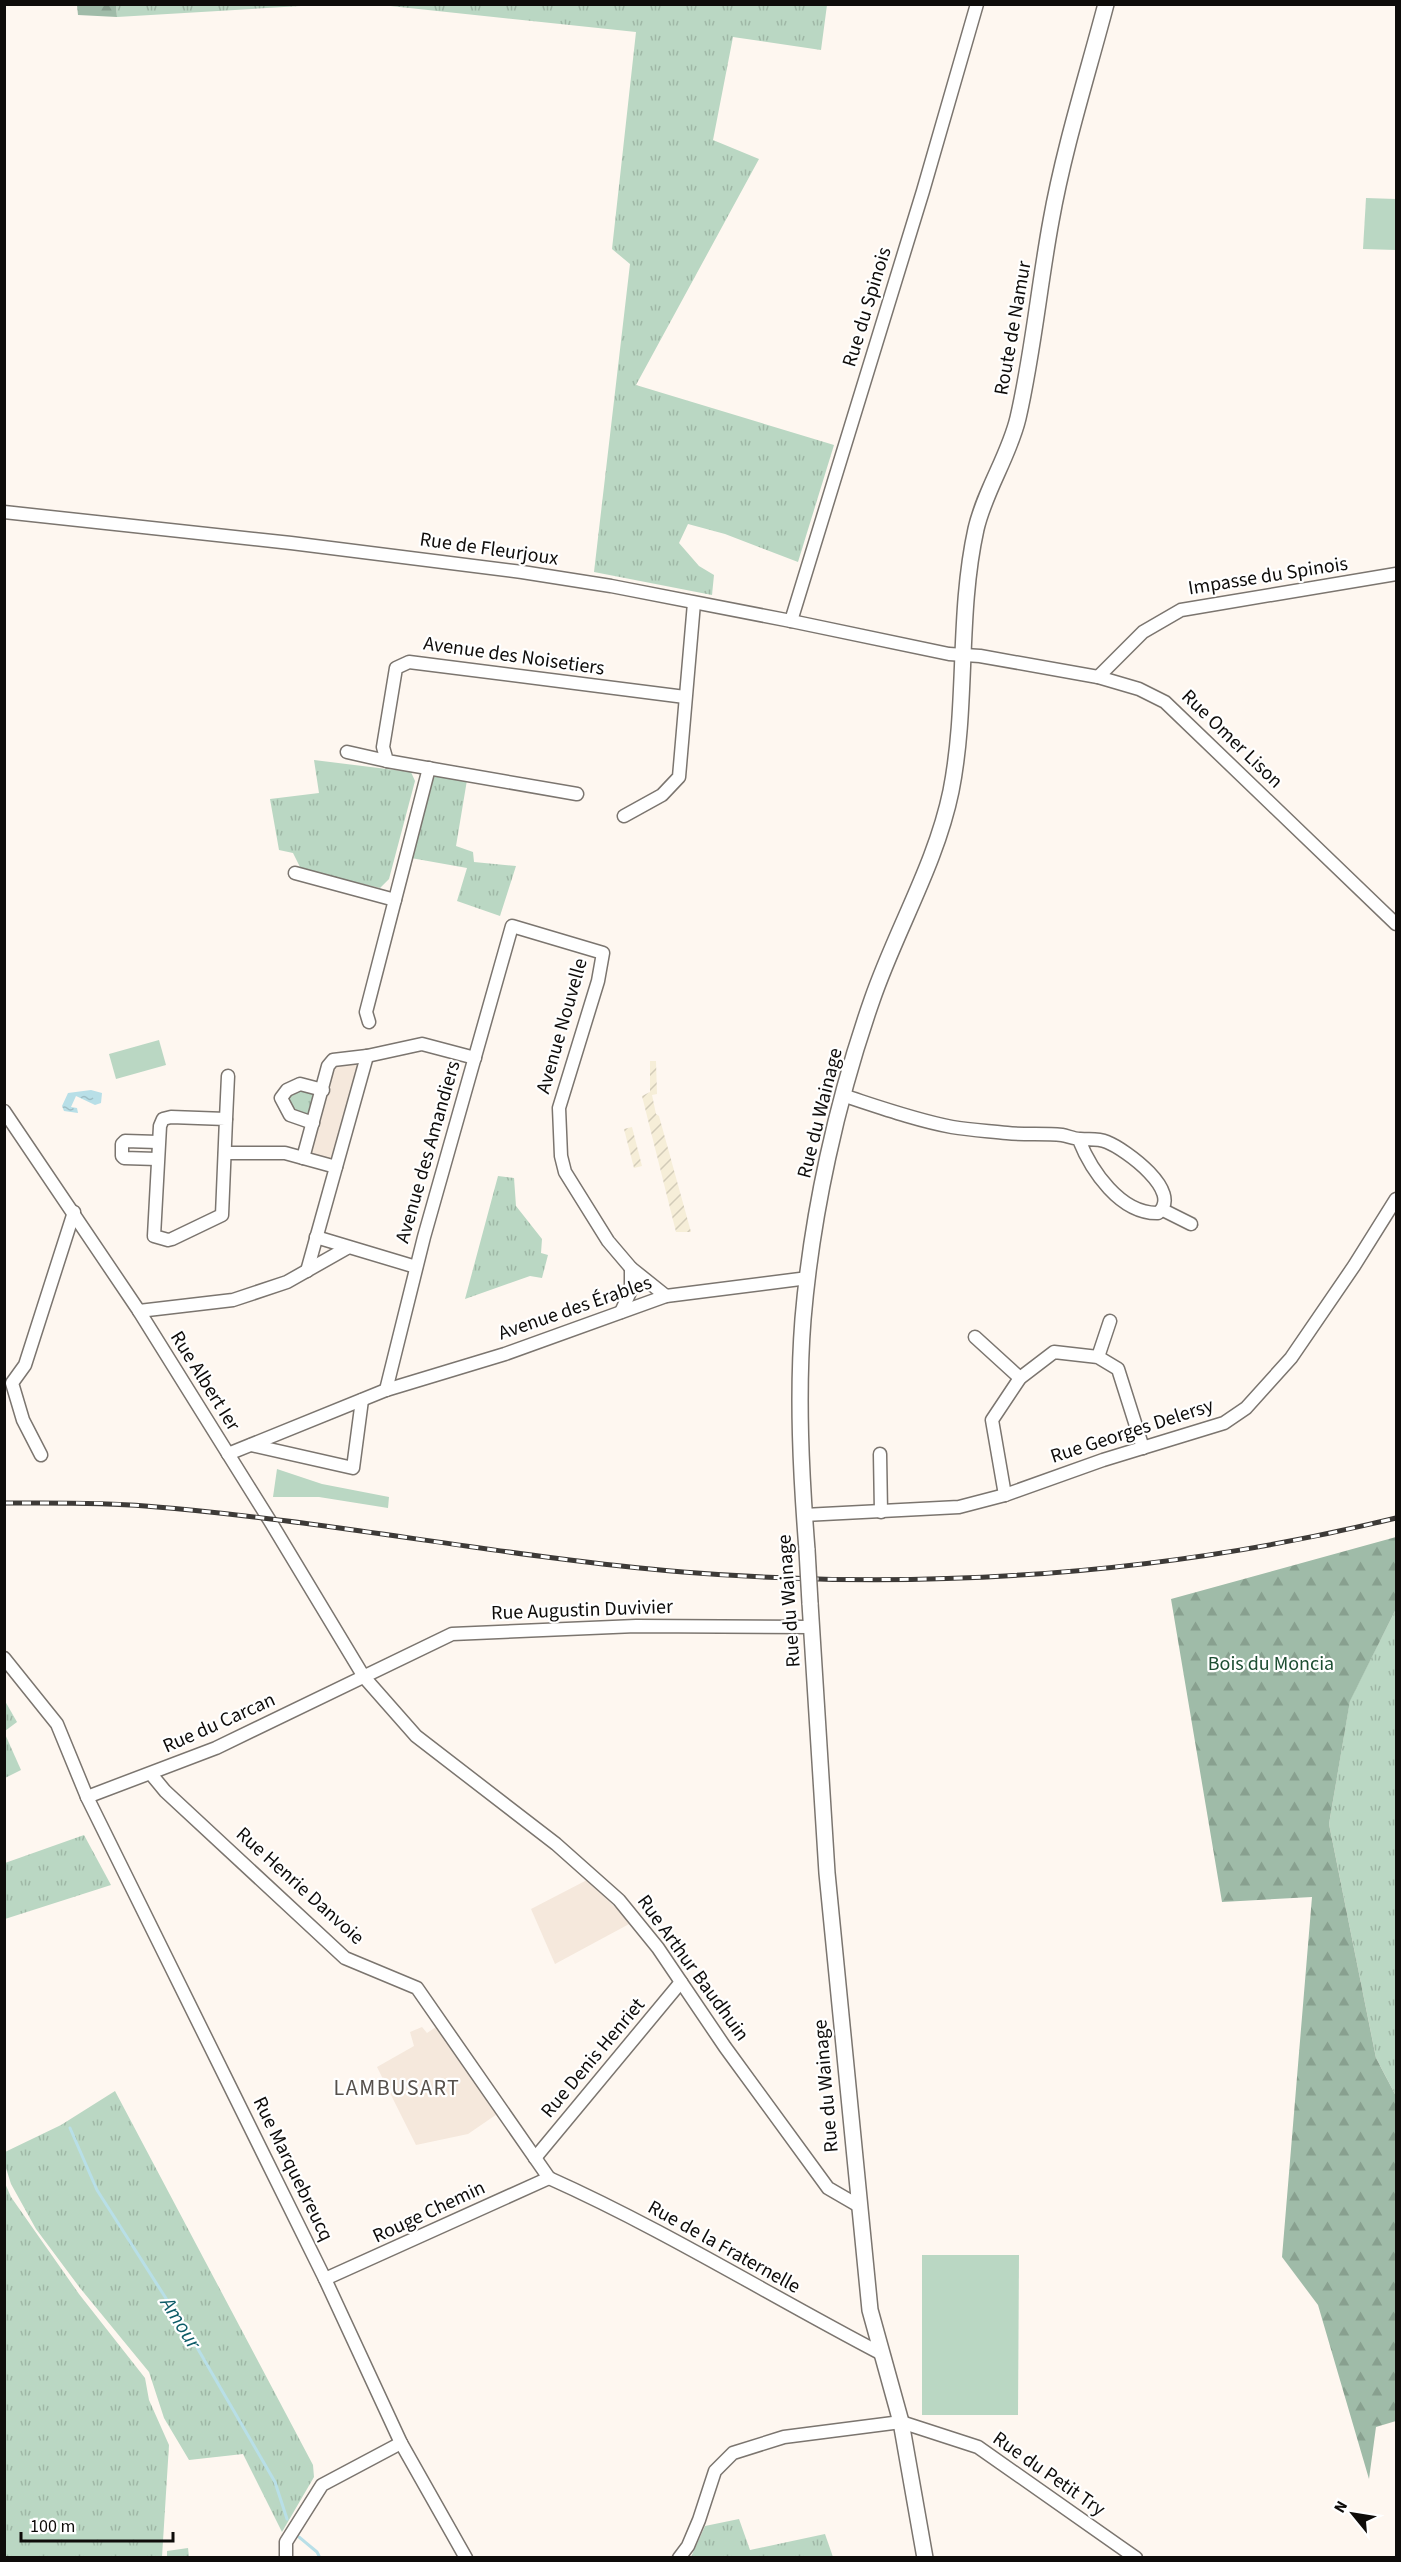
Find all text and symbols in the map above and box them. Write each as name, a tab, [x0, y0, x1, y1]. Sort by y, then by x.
street label: Rue du Spinois	[835, 244, 899, 370]
street label: Route de Namur	[987, 259, 1039, 397]
street label: Rue de Fleurjoux	[418, 525, 560, 573]
street label: Impasse du Spinois	[1186, 550, 1350, 602]
street label: Avenue des Noisetiers	[422, 629, 606, 683]
street label: Rue Omer Lison	[1175, 683, 1289, 795]
street label: Avenue Nouvelle	[529, 955, 595, 1097]
street label: Rue du Wainage	[790, 1045, 850, 1181]
street label: Avenue des Amandiers	[389, 1057, 467, 1247]
street label: Avenue des Érables	[495, 1269, 655, 1347]
street label: Rue Albert Ier	[163, 1326, 247, 1436]
street label: Rue Georges Delersy	[1047, 1391, 1218, 1471]
street label: Rue du Wainage	[770, 1533, 808, 1668]
street label: Rue Augustin Duvivier	[491, 1593, 673, 1627]
park label: Bois du Moncia	[1208, 1650, 1334, 1678]
street label: Rue du Carcan	[158, 1686, 280, 1760]
street label: Rue Henrie Danvoie	[230, 1821, 370, 1951]
street label: Rue Arthur Baudhuin	[630, 1889, 756, 2047]
street label: Rue Denis Henriet	[534, 1992, 652, 2124]
street label: Rue du Wainage	[806, 2018, 846, 2154]
district label: LAMBUSART	[334, 2072, 460, 2104]
street label: Rue Marquebreucq	[246, 2092, 340, 2246]
street label: Rouge Chemin	[368, 2174, 490, 2250]
street label: Rue de la Fraternelle	[643, 2193, 805, 2301]
water label: Amour	[152, 2289, 209, 2356]
street label: Rue du Petit Try	[987, 2425, 1112, 2524]
north arrow	[1323, 2484, 1383, 2544]
text: N	[1329, 2497, 1353, 2517]
scale bar	[21, 2505, 172, 2543]
text: 100 m	[30, 2514, 75, 2539]

